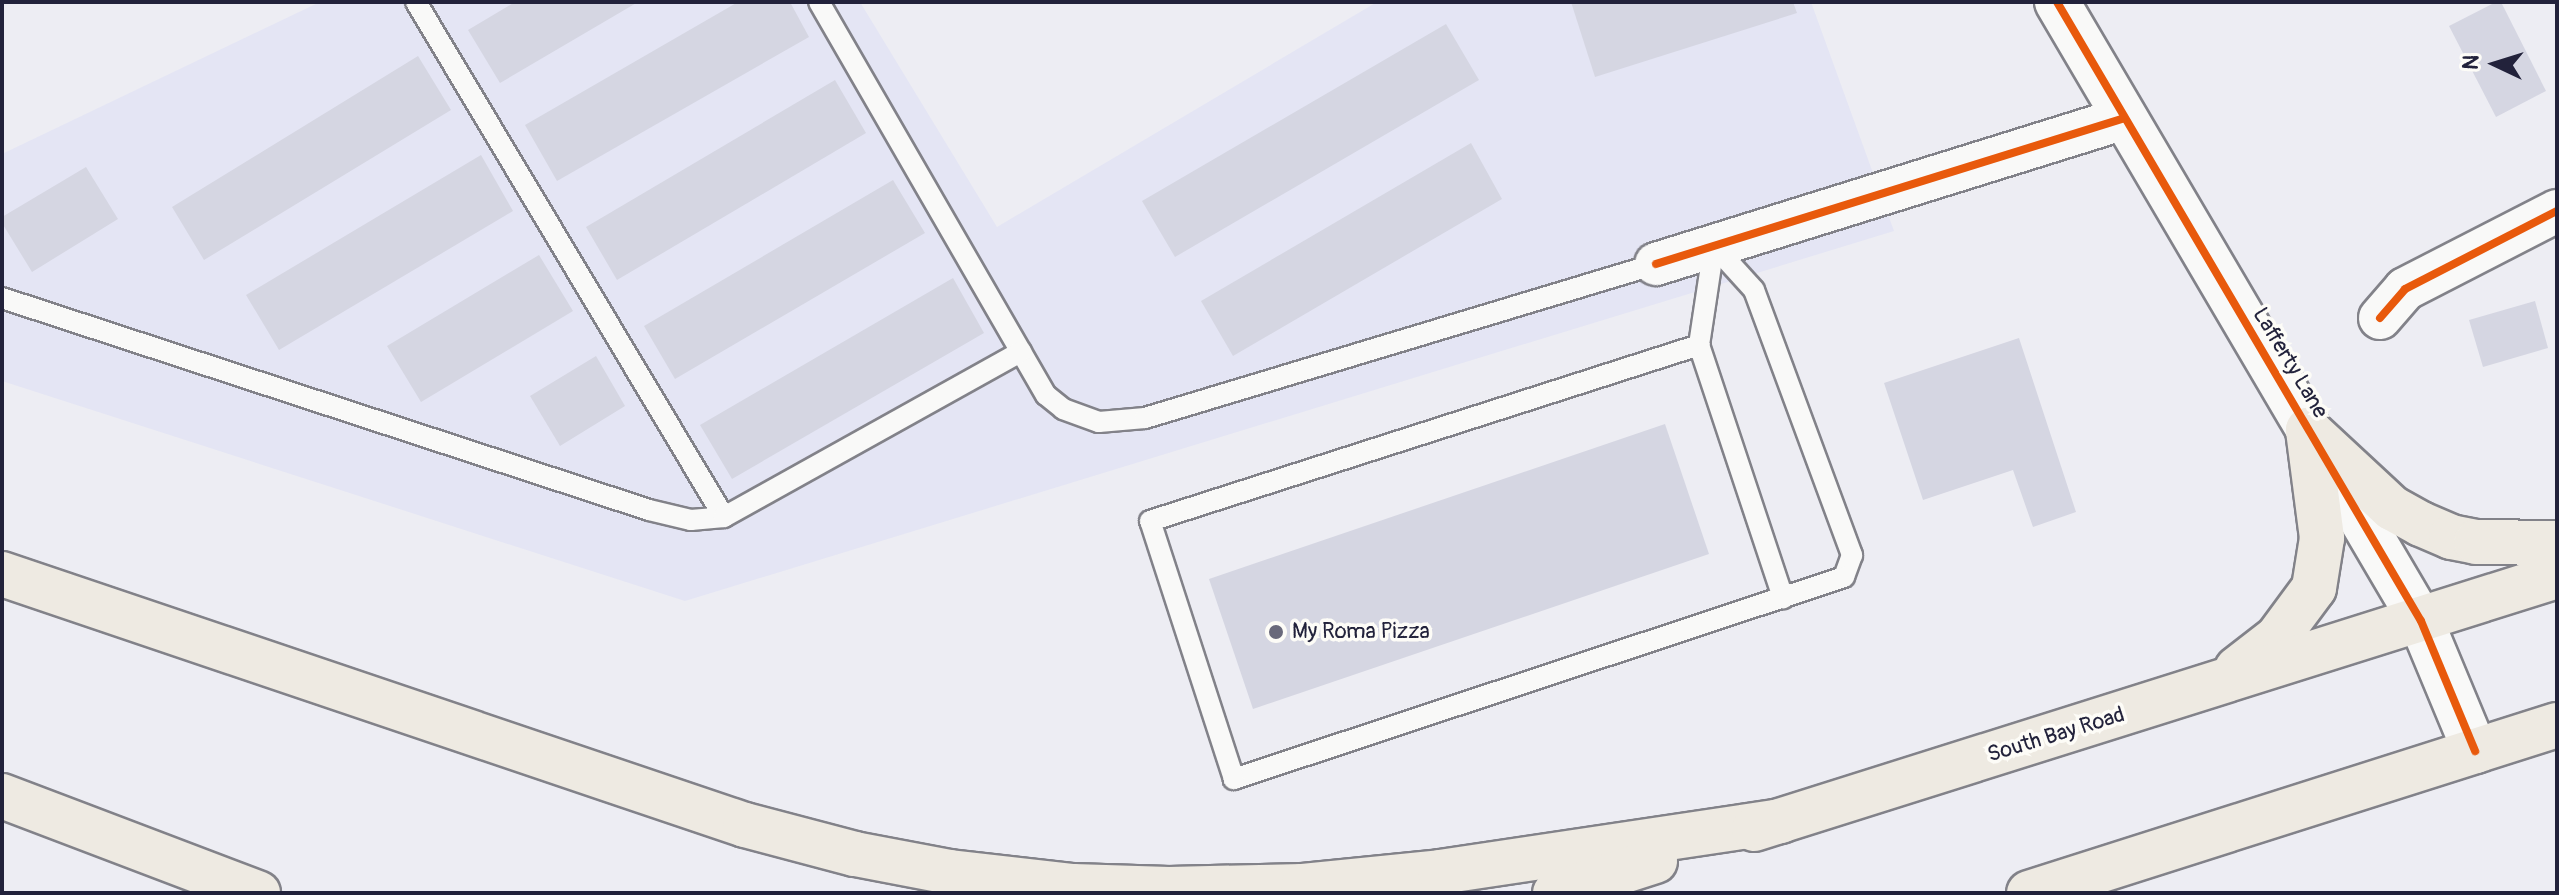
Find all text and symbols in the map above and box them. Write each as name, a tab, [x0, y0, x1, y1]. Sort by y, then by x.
north arrow	[2455, 24, 2535, 104]
text: N	[2457, 54, 2486, 71]
street label: Lafferty Lane	[2247, 303, 2333, 423]
place label: My Roma Pizza	[1292, 619, 1430, 645]
marker: My Roma Pizza	[1267, 623, 1285, 641]
street label: South Bay Road	[1984, 702, 2128, 768]

